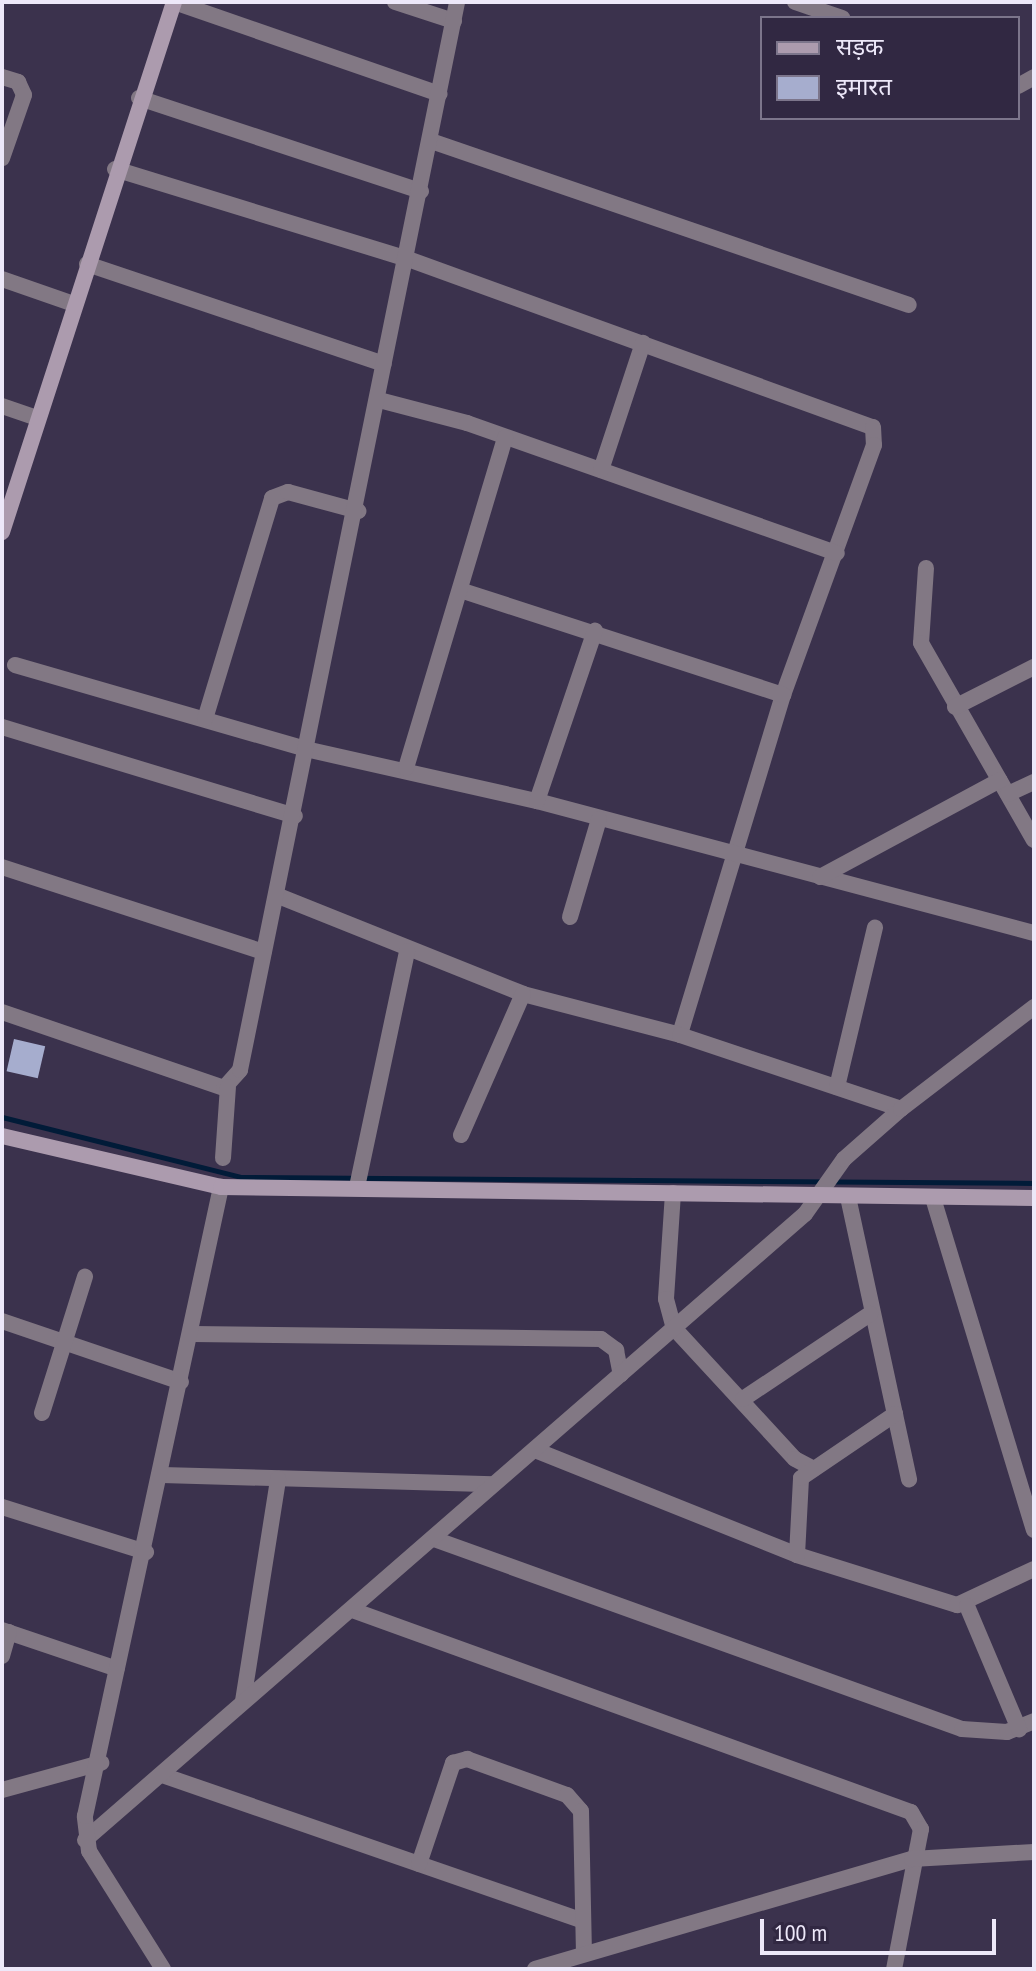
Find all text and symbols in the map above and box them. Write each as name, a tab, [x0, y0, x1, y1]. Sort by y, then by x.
legend	[760, 16, 1020, 120]
text: सड़क	[836, 31, 884, 62]
text: इमारत	[836, 71, 892, 102]
scale bar	[764, 1903, 1000, 1953]
text: 100 m	[774, 1917, 827, 1948]

